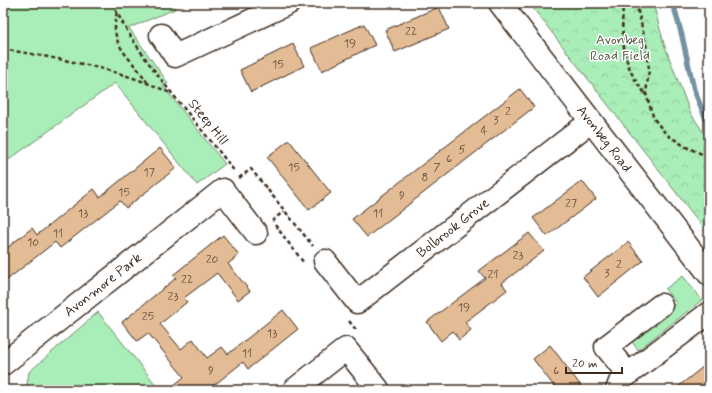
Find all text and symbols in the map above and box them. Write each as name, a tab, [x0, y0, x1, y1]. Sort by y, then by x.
house number: 22	[405, 24, 417, 40]
park label: Avonbeg Road Field	[590, 31, 650, 65]
house number: 19	[344, 36, 356, 52]
house number: 15	[272, 57, 284, 73]
street label: Steep Hill	[184, 95, 232, 149]
street label: Avonbeg Road	[572, 102, 636, 176]
house number: 2	[505, 104, 511, 120]
house number: 3	[493, 113, 499, 129]
house number: 4	[481, 123, 488, 139]
house number: 5	[458, 142, 466, 158]
house number: 6	[446, 151, 452, 167]
house number: 15	[288, 160, 300, 176]
house number: 7	[433, 160, 441, 176]
house number: 17	[143, 165, 155, 181]
house number: 8	[422, 170, 428, 186]
house number: 15	[118, 185, 130, 201]
house number: 9	[399, 188, 405, 204]
street label: Bolbrook Grove	[413, 194, 493, 262]
house number: 27	[565, 196, 577, 212]
house number: 13	[78, 206, 88, 222]
house number: 11	[373, 206, 383, 222]
house number: 11	[53, 226, 63, 242]
house number: 10	[27, 235, 39, 251]
house number: 23	[513, 248, 523, 264]
street label: Avonmore Park	[60, 249, 146, 321]
house number: 20	[206, 252, 219, 268]
house number: 2	[616, 257, 622, 273]
house number: 3	[604, 266, 610, 282]
house number: 21	[487, 267, 499, 283]
house number: 22	[181, 272, 193, 288]
house number: 23	[168, 289, 178, 305]
house number: 19	[458, 300, 470, 316]
house number: 25	[142, 309, 154, 325]
house number: 13	[267, 326, 277, 342]
house number: 11	[242, 346, 252, 362]
scale bar	[566, 349, 622, 375]
text: 20 m	[572, 356, 598, 372]
house number: 9	[208, 363, 214, 379]
house number: 6	[553, 363, 559, 379]

